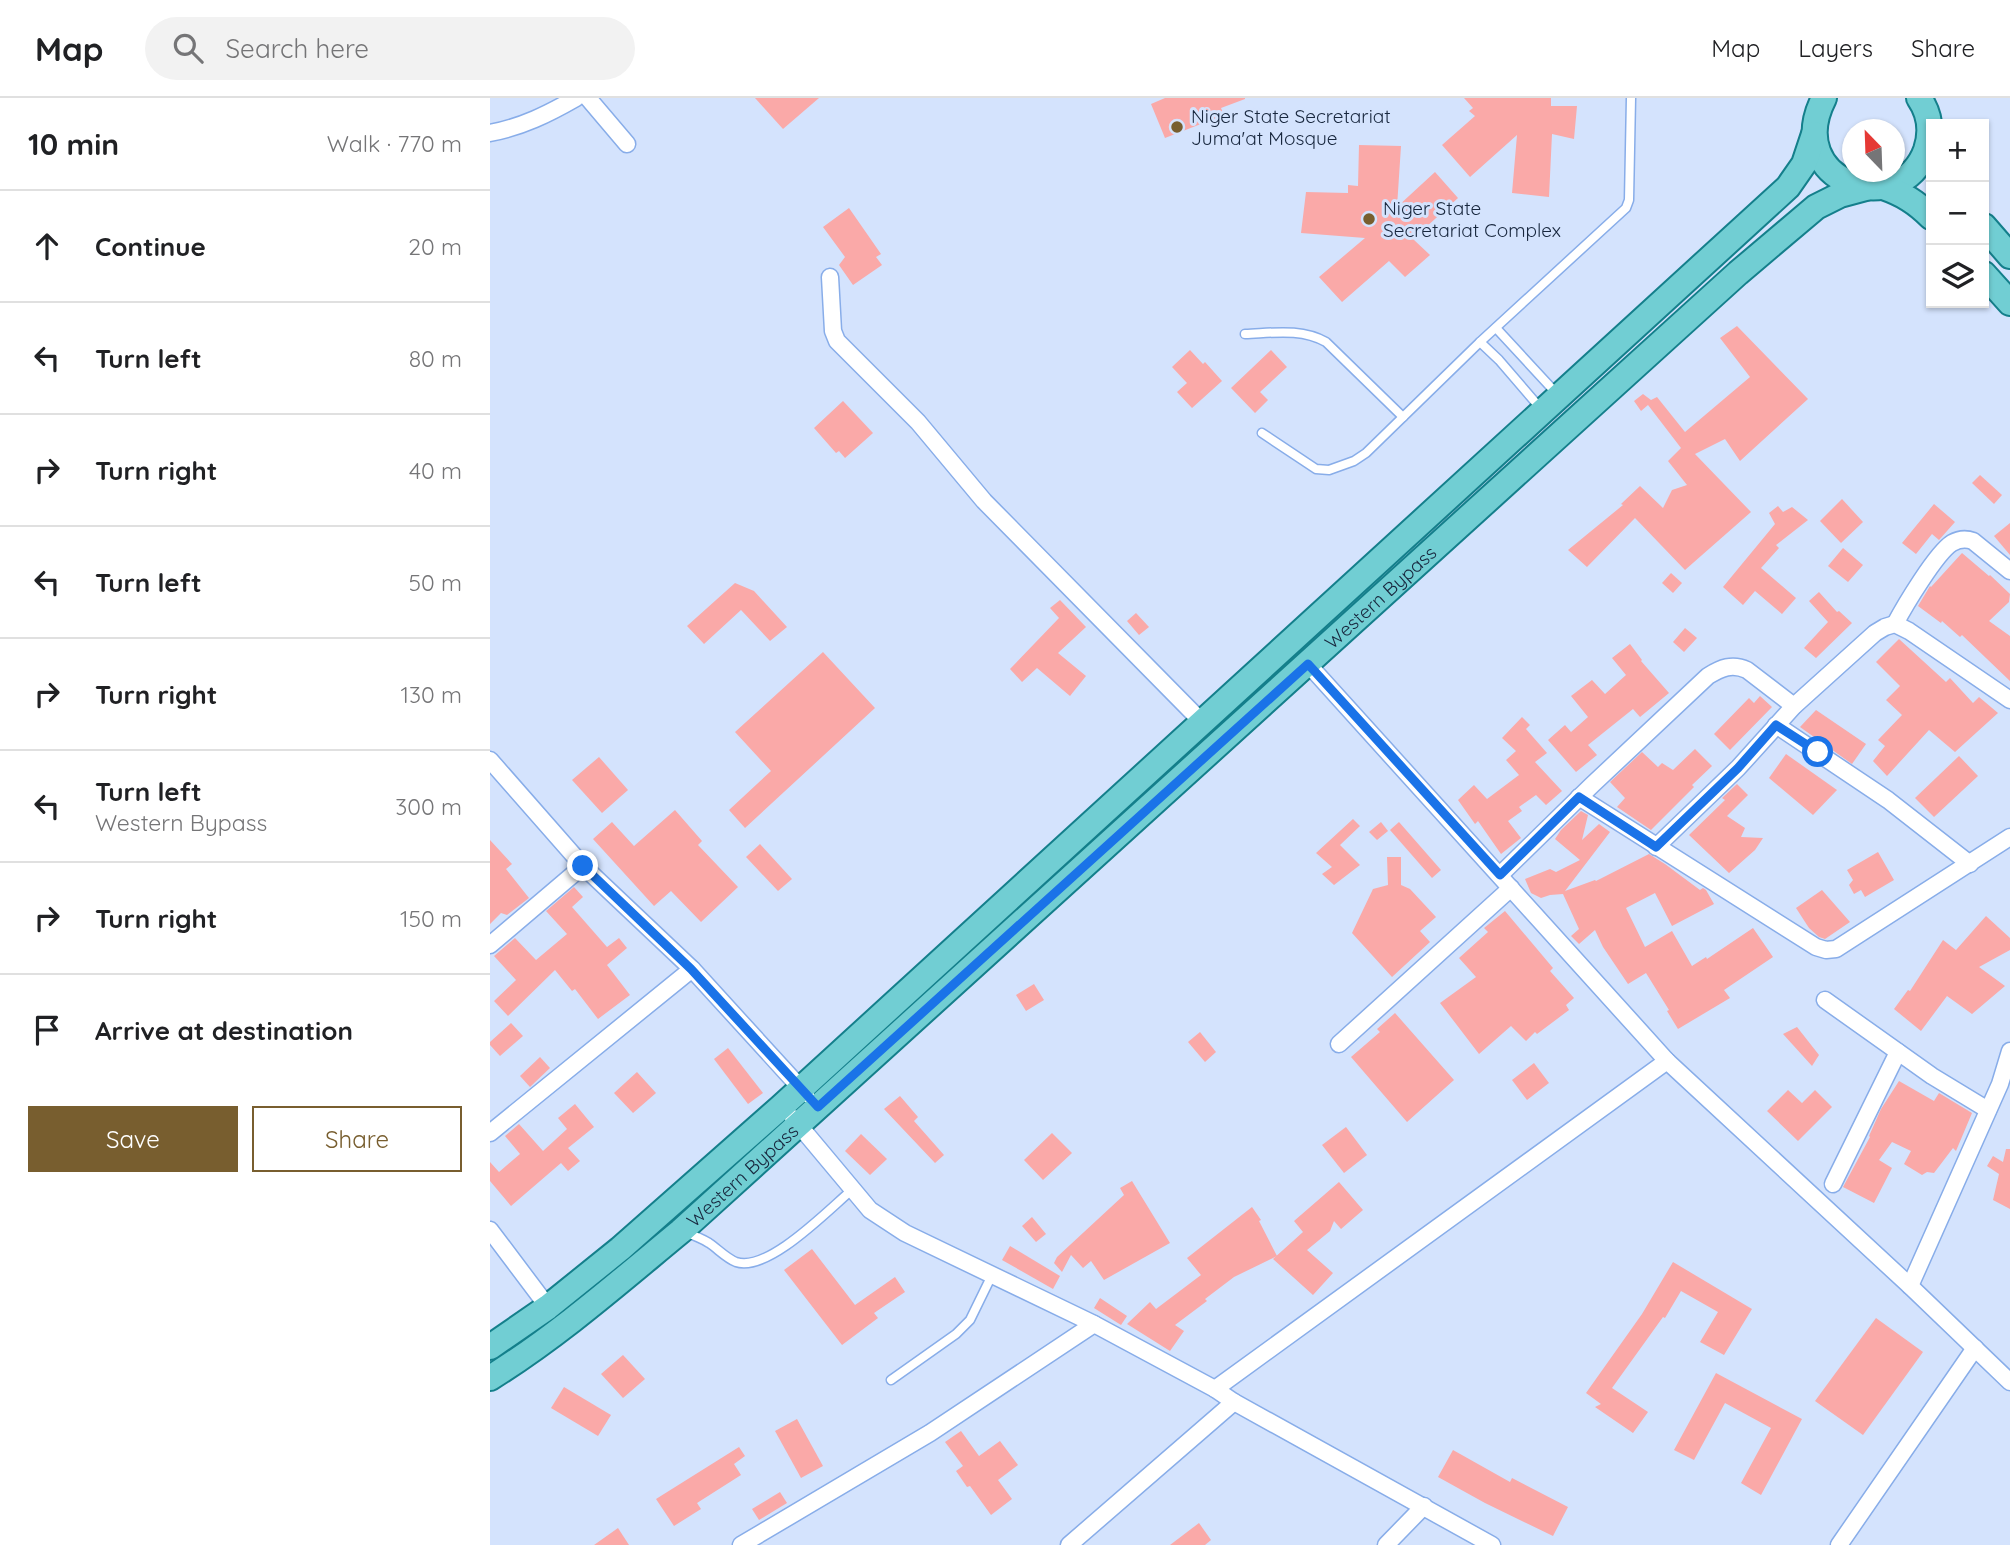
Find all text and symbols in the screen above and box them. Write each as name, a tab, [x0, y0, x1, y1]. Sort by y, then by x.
search box	[145, 17, 635, 80]
text: Map	[35, 28, 103, 69]
icon: search	[169, 29, 207, 67]
text: Search here	[225, 32, 369, 65]
text: Map	[1711, 33, 1760, 63]
text: Layers	[1798, 33, 1873, 63]
text: Share	[1911, 33, 1975, 63]
place label: Niger State Secretariat Juma'at Mosque	[1191, 104, 1391, 150]
marker: Niger State Secretariat Juma'at Mosque	[1169, 119, 1185, 135]
north arrow	[1842, 119, 1905, 182]
map controls	[1926, 119, 1989, 308]
button: +	[1926, 119, 1989, 182]
text: 10 min	[28, 125, 119, 163]
text: Walk · 770 m	[327, 129, 462, 158]
button: −	[1926, 182, 1989, 245]
place label: Niger State Secretariat Complex	[1383, 196, 1561, 242]
marker: Niger State Secretariat Complex	[1361, 211, 1377, 227]
icon: ahead	[28, 227, 66, 265]
text: Continue	[95, 230, 206, 263]
text: 20 m	[408, 232, 462, 261]
button: layers	[1926, 245, 1989, 308]
icon: left	[28, 339, 66, 377]
text: Turn left	[95, 342, 202, 375]
text: 80 m	[409, 344, 462, 373]
icon: right	[28, 451, 66, 489]
text: Turn right	[95, 454, 217, 487]
text: 40 m	[409, 456, 462, 485]
street label: Western Bypass	[1319, 540, 1441, 654]
icon: left	[28, 563, 66, 601]
text: Turn left	[95, 566, 202, 599]
text: 50 m	[409, 568, 462, 597]
icon: right	[28, 675, 66, 713]
text: Turn right	[95, 678, 217, 711]
text: 130 m	[400, 680, 462, 709]
route start	[1802, 736, 1833, 767]
text: Turn left	[95, 775, 202, 808]
icon: left	[28, 787, 66, 825]
text: 300 m	[395, 792, 462, 821]
text: Western Bypass	[95, 808, 267, 837]
route end	[567, 850, 598, 881]
icon: right	[28, 899, 66, 937]
text: Turn right	[95, 902, 217, 935]
text: 150 m	[400, 904, 462, 933]
icon: arrive	[28, 1011, 66, 1049]
text: Arrive at destination	[95, 1014, 353, 1047]
button: Save	[28, 1106, 238, 1172]
button: Share	[252, 1106, 462, 1172]
street label: Western Bypass	[682, 1119, 803, 1232]

